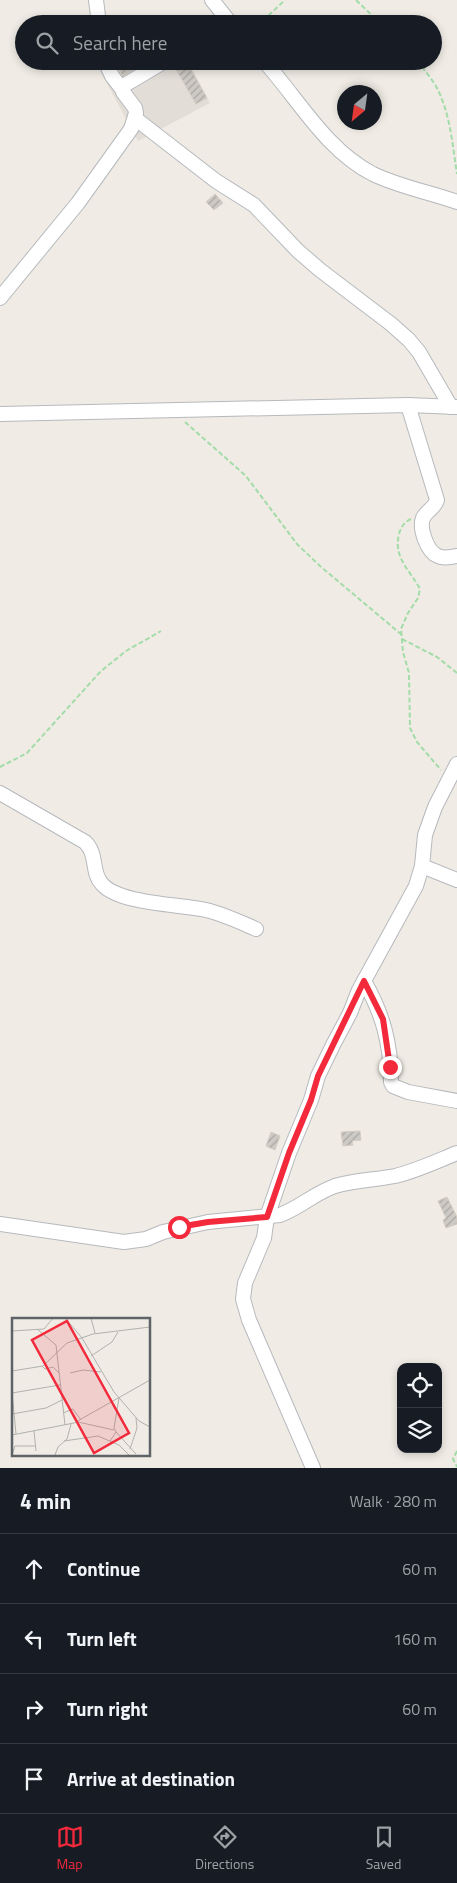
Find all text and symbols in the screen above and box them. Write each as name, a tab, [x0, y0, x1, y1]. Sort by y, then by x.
search box	[15, 15, 442, 70]
text: Search here	[73, 28, 167, 57]
icon: search	[33, 29, 61, 57]
north arrow	[337, 85, 382, 130]
route end	[379, 1056, 402, 1079]
route start	[168, 1216, 191, 1239]
inset map	[12, 1318, 150, 1456]
map controls	[397, 1363, 442, 1453]
button: locate	[397, 1363, 442, 1408]
button: layers	[397, 1408, 442, 1453]
text: 4 min	[20, 1485, 71, 1517]
text: Walk · 280 m	[349, 1489, 437, 1513]
text: Continue	[67, 1554, 140, 1583]
icon: ahead	[20, 1555, 48, 1583]
text: 60 m	[402, 1557, 437, 1581]
text: Turn left	[67, 1624, 137, 1653]
icon: left	[20, 1625, 48, 1653]
text: 160 m	[393, 1627, 437, 1651]
text: Turn right	[67, 1694, 148, 1723]
icon: right	[20, 1695, 48, 1723]
text: 60 m	[402, 1697, 437, 1721]
text: Arrive at destination	[67, 1764, 235, 1793]
icon: arrive	[20, 1765, 48, 1793]
tab: Map	[56, 1823, 84, 1874]
tab: Directions	[195, 1823, 254, 1874]
tab: Saved	[366, 1823, 401, 1874]

